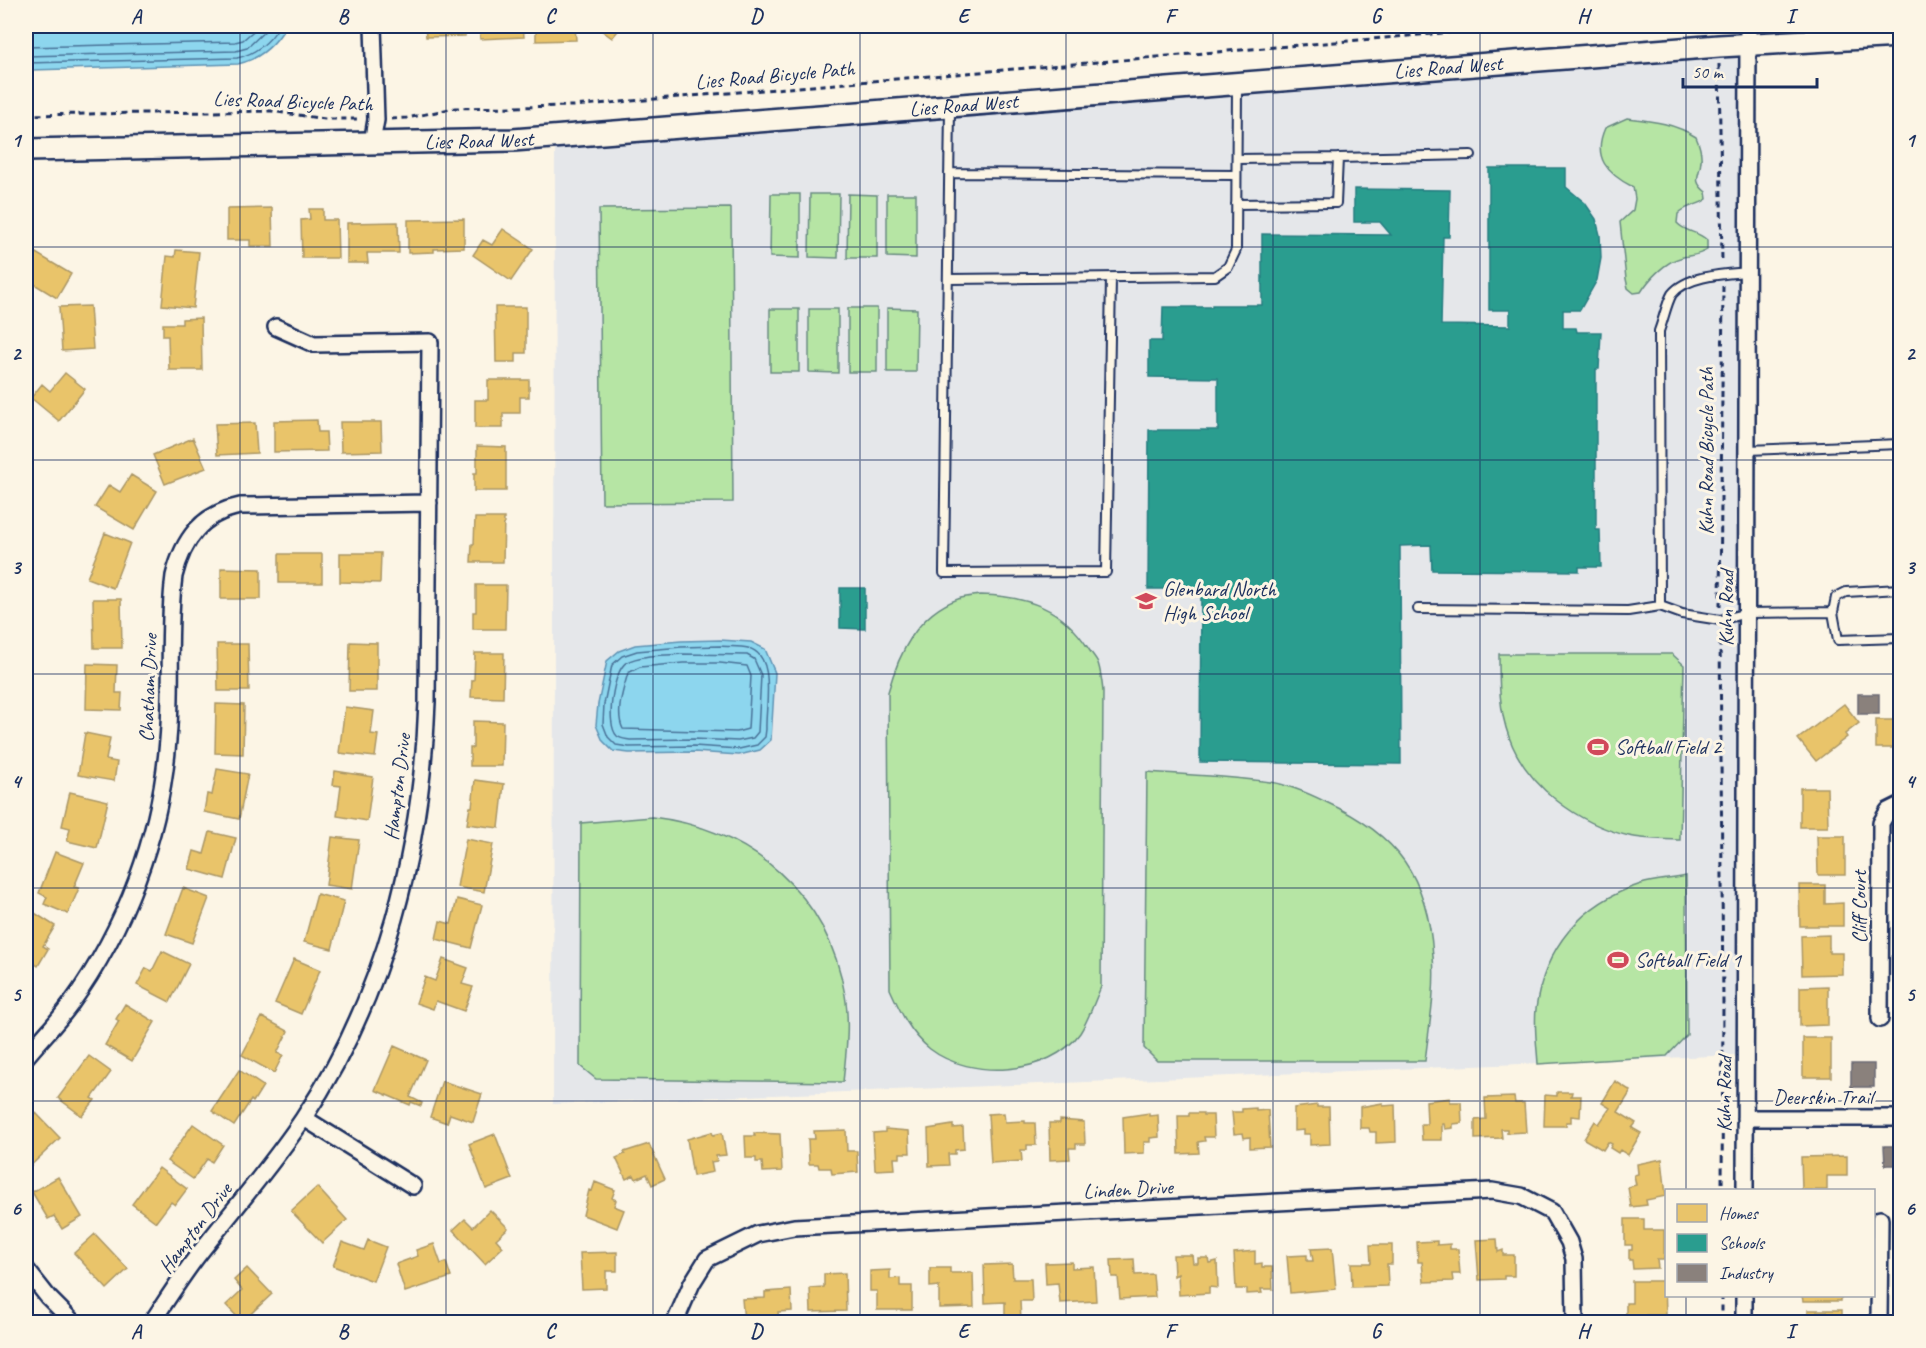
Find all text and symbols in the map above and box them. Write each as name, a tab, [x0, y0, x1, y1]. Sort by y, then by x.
text: A	[131, 4, 143, 29]
text: B	[338, 4, 350, 29]
text: C	[545, 4, 557, 29]
text: D	[750, 4, 764, 29]
text: E	[958, 4, 972, 29]
text: F	[1165, 4, 1179, 29]
text: G	[1371, 4, 1384, 29]
text: H	[1577, 4, 1592, 29]
text: I	[1786, 4, 1799, 29]
street label: Lies Road West	[1393, 50, 1505, 84]
scale bar	[1683, 51, 1816, 89]
street label: Lies Road Bicycle Path	[694, 55, 857, 95]
text: 50 m	[1692, 61, 1725, 83]
street label: Lies Road Bicycle Path	[213, 85, 375, 117]
street label: Lies Road West	[908, 88, 1021, 122]
street label: Lies Road West	[424, 125, 536, 155]
text: 1	[12, 128, 23, 153]
text: 1	[1906, 128, 1917, 153]
text: 2	[12, 341, 23, 366]
text: 2	[1906, 341, 1917, 366]
street label: Kuhn Road Bicycle Path	[1693, 367, 1719, 535]
text: 3	[12, 555, 23, 580]
text: 3	[1906, 555, 1917, 580]
street label: Kuhn Road	[1713, 567, 1739, 646]
place label: Glenbard North High School	[1163, 576, 1277, 626]
school or university icon: Glenbard North High School	[1134, 589, 1158, 613]
street label: Chatham Drive	[133, 631, 163, 742]
street label: Hampton Drive	[378, 730, 417, 842]
place label: Softball Field 2	[1615, 734, 1723, 760]
sports icon: Softball Field 2	[1586, 735, 1610, 759]
text: 4	[12, 769, 24, 794]
text: 4	[1906, 769, 1918, 794]
street label: Cliff Court	[1846, 869, 1872, 943]
place label: Softball Field 1	[1635, 947, 1743, 973]
sports icon: Softball Field 1	[1606, 948, 1630, 972]
text: 5	[12, 982, 23, 1007]
text: 5	[1906, 982, 1917, 1007]
street label: Kuhn Road	[1711, 1053, 1737, 1132]
street label: Deerskin Trail	[1773, 1084, 1876, 1110]
street label: Linden Drive	[1082, 1174, 1176, 1204]
street label: Hampton Drive	[152, 1176, 239, 1279]
legend	[1665, 1189, 1875, 1297]
text: 6	[11, 1196, 22, 1221]
text: 6	[1905, 1196, 1916, 1221]
text: Homes	[1719, 1202, 1759, 1224]
text: Schools	[1719, 1232, 1766, 1254]
text: Industry	[1719, 1262, 1774, 1284]
text: A	[131, 1319, 143, 1344]
text: B	[338, 1319, 350, 1344]
text: C	[545, 1319, 557, 1344]
text: D	[750, 1319, 764, 1344]
text: E	[958, 1319, 972, 1344]
text: F	[1165, 1319, 1179, 1344]
text: G	[1371, 1319, 1384, 1344]
text: H	[1577, 1319, 1592, 1344]
text: I	[1786, 1319, 1799, 1344]

